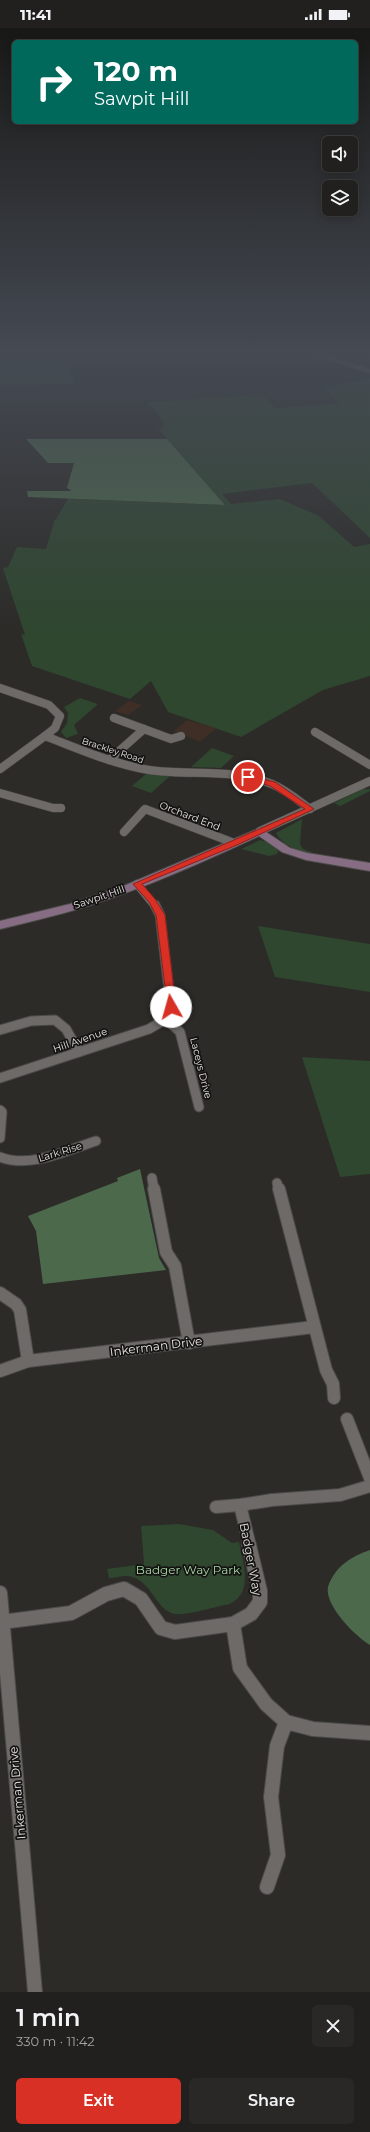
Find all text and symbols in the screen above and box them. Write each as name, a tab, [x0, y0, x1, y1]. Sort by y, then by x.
text: 11:41	[20, 5, 52, 24]
text: 120 m	[94, 54, 178, 88]
icon: right	[28, 56, 80, 108]
text: Sawpit Hill	[94, 88, 189, 110]
map controls	[322, 136, 358, 216]
button: sound	[322, 136, 358, 172]
button: layers	[322, 180, 358, 216]
street label: Brackley Road	[81, 735, 145, 765]
pin	[231, 760, 265, 794]
icon: arrive	[237, 766, 259, 788]
street label: Orchard End	[158, 798, 222, 834]
street label: Sawpit Hill	[72, 882, 126, 912]
position arrow	[150, 986, 192, 1028]
street label: Hill Avenue	[51, 1025, 109, 1055]
street label: Laceys Drive	[187, 1036, 215, 1100]
street label: Lark Rise	[37, 1139, 83, 1165]
street label: Inkerman Drive	[109, 1333, 203, 1359]
street label: Badger Way	[237, 1521, 265, 1597]
park label: Badger Way Park	[136, 1562, 241, 1577]
street label: Inkerman Drive	[5, 1746, 29, 1840]
text: 1 min	[16, 2003, 80, 2032]
button: close	[312, 2005, 354, 2047]
text: 330 m · 11:42	[16, 2033, 95, 2049]
button: Exit	[16, 2078, 181, 2124]
button: Share	[189, 2078, 354, 2124]

